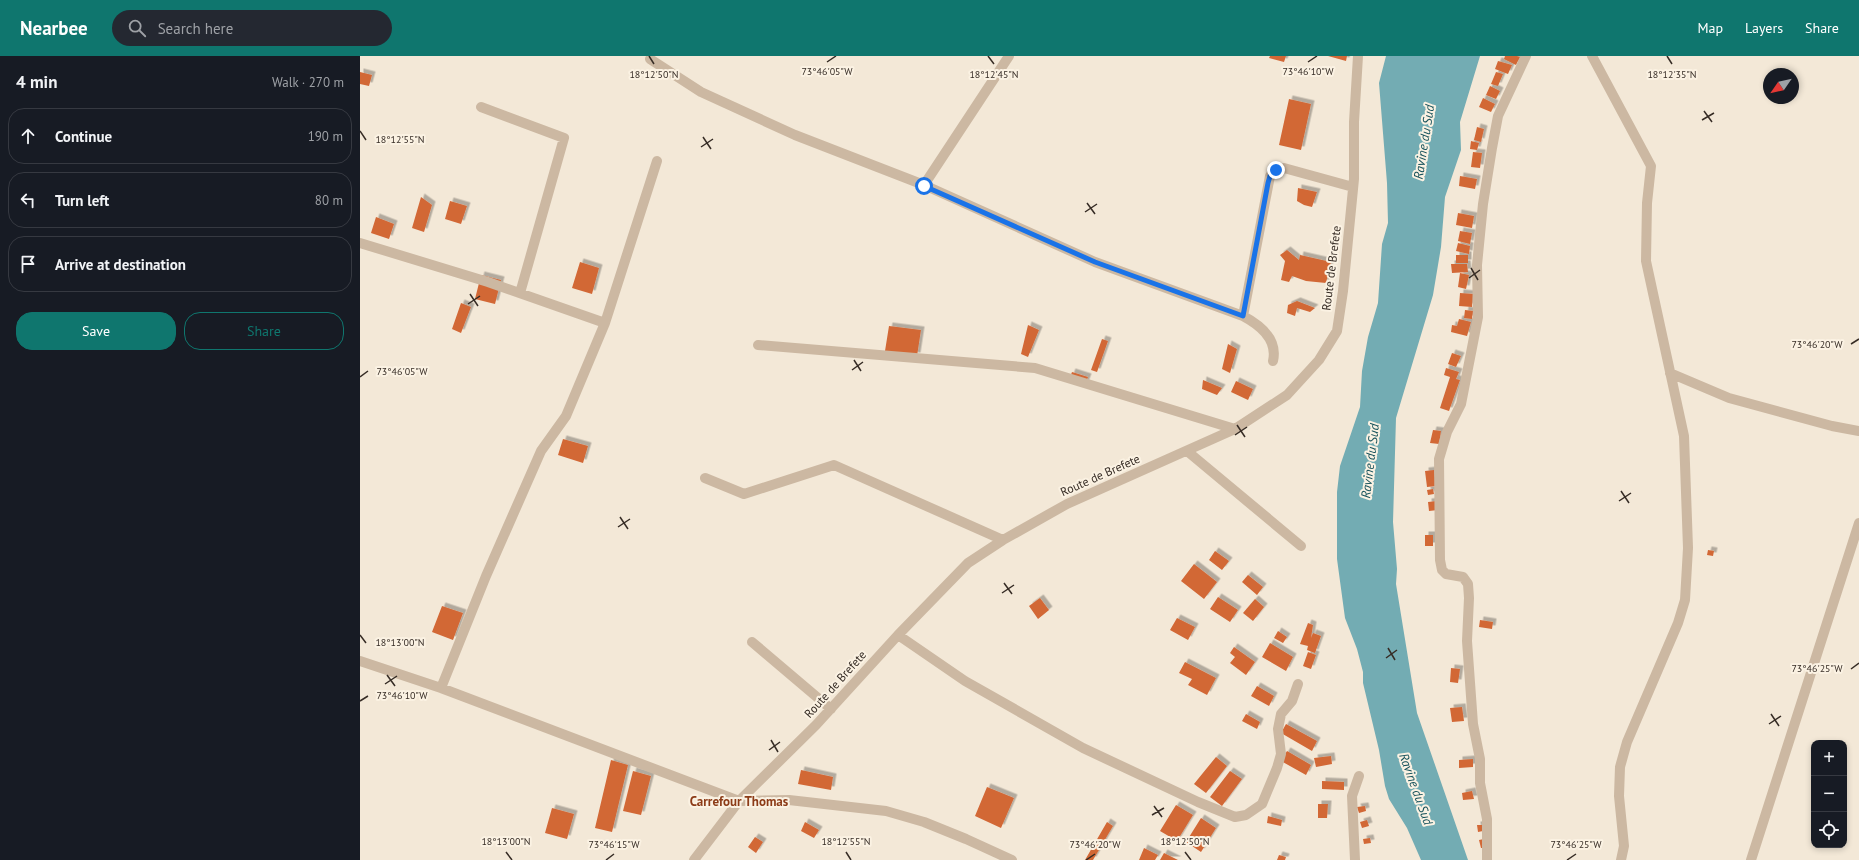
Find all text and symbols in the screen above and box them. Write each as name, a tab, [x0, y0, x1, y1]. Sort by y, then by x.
search box	[112, 10, 392, 46]
text: Nearbee	[20, 16, 88, 40]
icon: search	[126, 17, 148, 39]
text: Search here	[158, 19, 233, 38]
text: Map	[1697, 19, 1723, 37]
text: Layers	[1745, 19, 1783, 37]
text: Share	[1805, 19, 1839, 37]
text: 73°46'05"W	[801, 65, 853, 78]
text: 73°46'10"W	[1282, 65, 1334, 78]
text: 18°12'50"N	[629, 68, 679, 81]
text: 18°12'45"N	[969, 68, 1019, 81]
text: 18°12'35"N	[1647, 68, 1697, 81]
north arrow	[1763, 68, 1799, 104]
text: 4 min	[16, 71, 57, 93]
text: Walk · 270 m	[272, 74, 344, 91]
water label: Ravine du Sud	[1410, 103, 1438, 180]
icon: ahead	[17, 125, 39, 147]
text: Continue	[55, 127, 112, 146]
text: 190 m	[308, 128, 343, 145]
text: 18°12'55"N	[375, 133, 425, 146]
route end	[1267, 161, 1285, 179]
route start	[915, 177, 933, 195]
icon: left	[17, 189, 39, 211]
text: Turn left	[55, 191, 109, 210]
text: 80 m	[315, 192, 343, 209]
street label: Route de Brefete	[1318, 225, 1344, 311]
icon: arrive	[17, 253, 39, 275]
text: Arrive at destination	[55, 255, 186, 274]
button: Save	[16, 312, 176, 350]
button: Share	[184, 312, 344, 350]
text: 73°46'20"W	[1791, 338, 1843, 351]
text: 73°46'05"W	[376, 365, 428, 378]
water label: Ravine du Sud	[1357, 422, 1383, 499]
street label: Route de Brefete	[1058, 451, 1142, 499]
text: 18°13'00"N	[375, 636, 425, 649]
street label: Route de Brefete	[801, 647, 869, 721]
text: 73°46'25"W	[1791, 662, 1843, 675]
text: 73°46'10"W	[376, 689, 428, 702]
map controls	[1811, 740, 1847, 848]
button: +	[1811, 740, 1847, 776]
water label: Ravine du Sud	[1395, 751, 1437, 828]
button: −	[1811, 776, 1847, 812]
district label: Carrefour Thomas	[690, 793, 789, 810]
button: locate	[1811, 812, 1847, 848]
text: 18°13'00"N	[481, 835, 531, 848]
text: 18°12'55"N	[821, 835, 871, 848]
text: 18°12'50"N	[1160, 835, 1210, 848]
text: 73°46'15"W	[588, 838, 640, 851]
text: 73°46'20"W	[1069, 838, 1121, 851]
text: 73°46'25"W	[1550, 838, 1602, 851]

